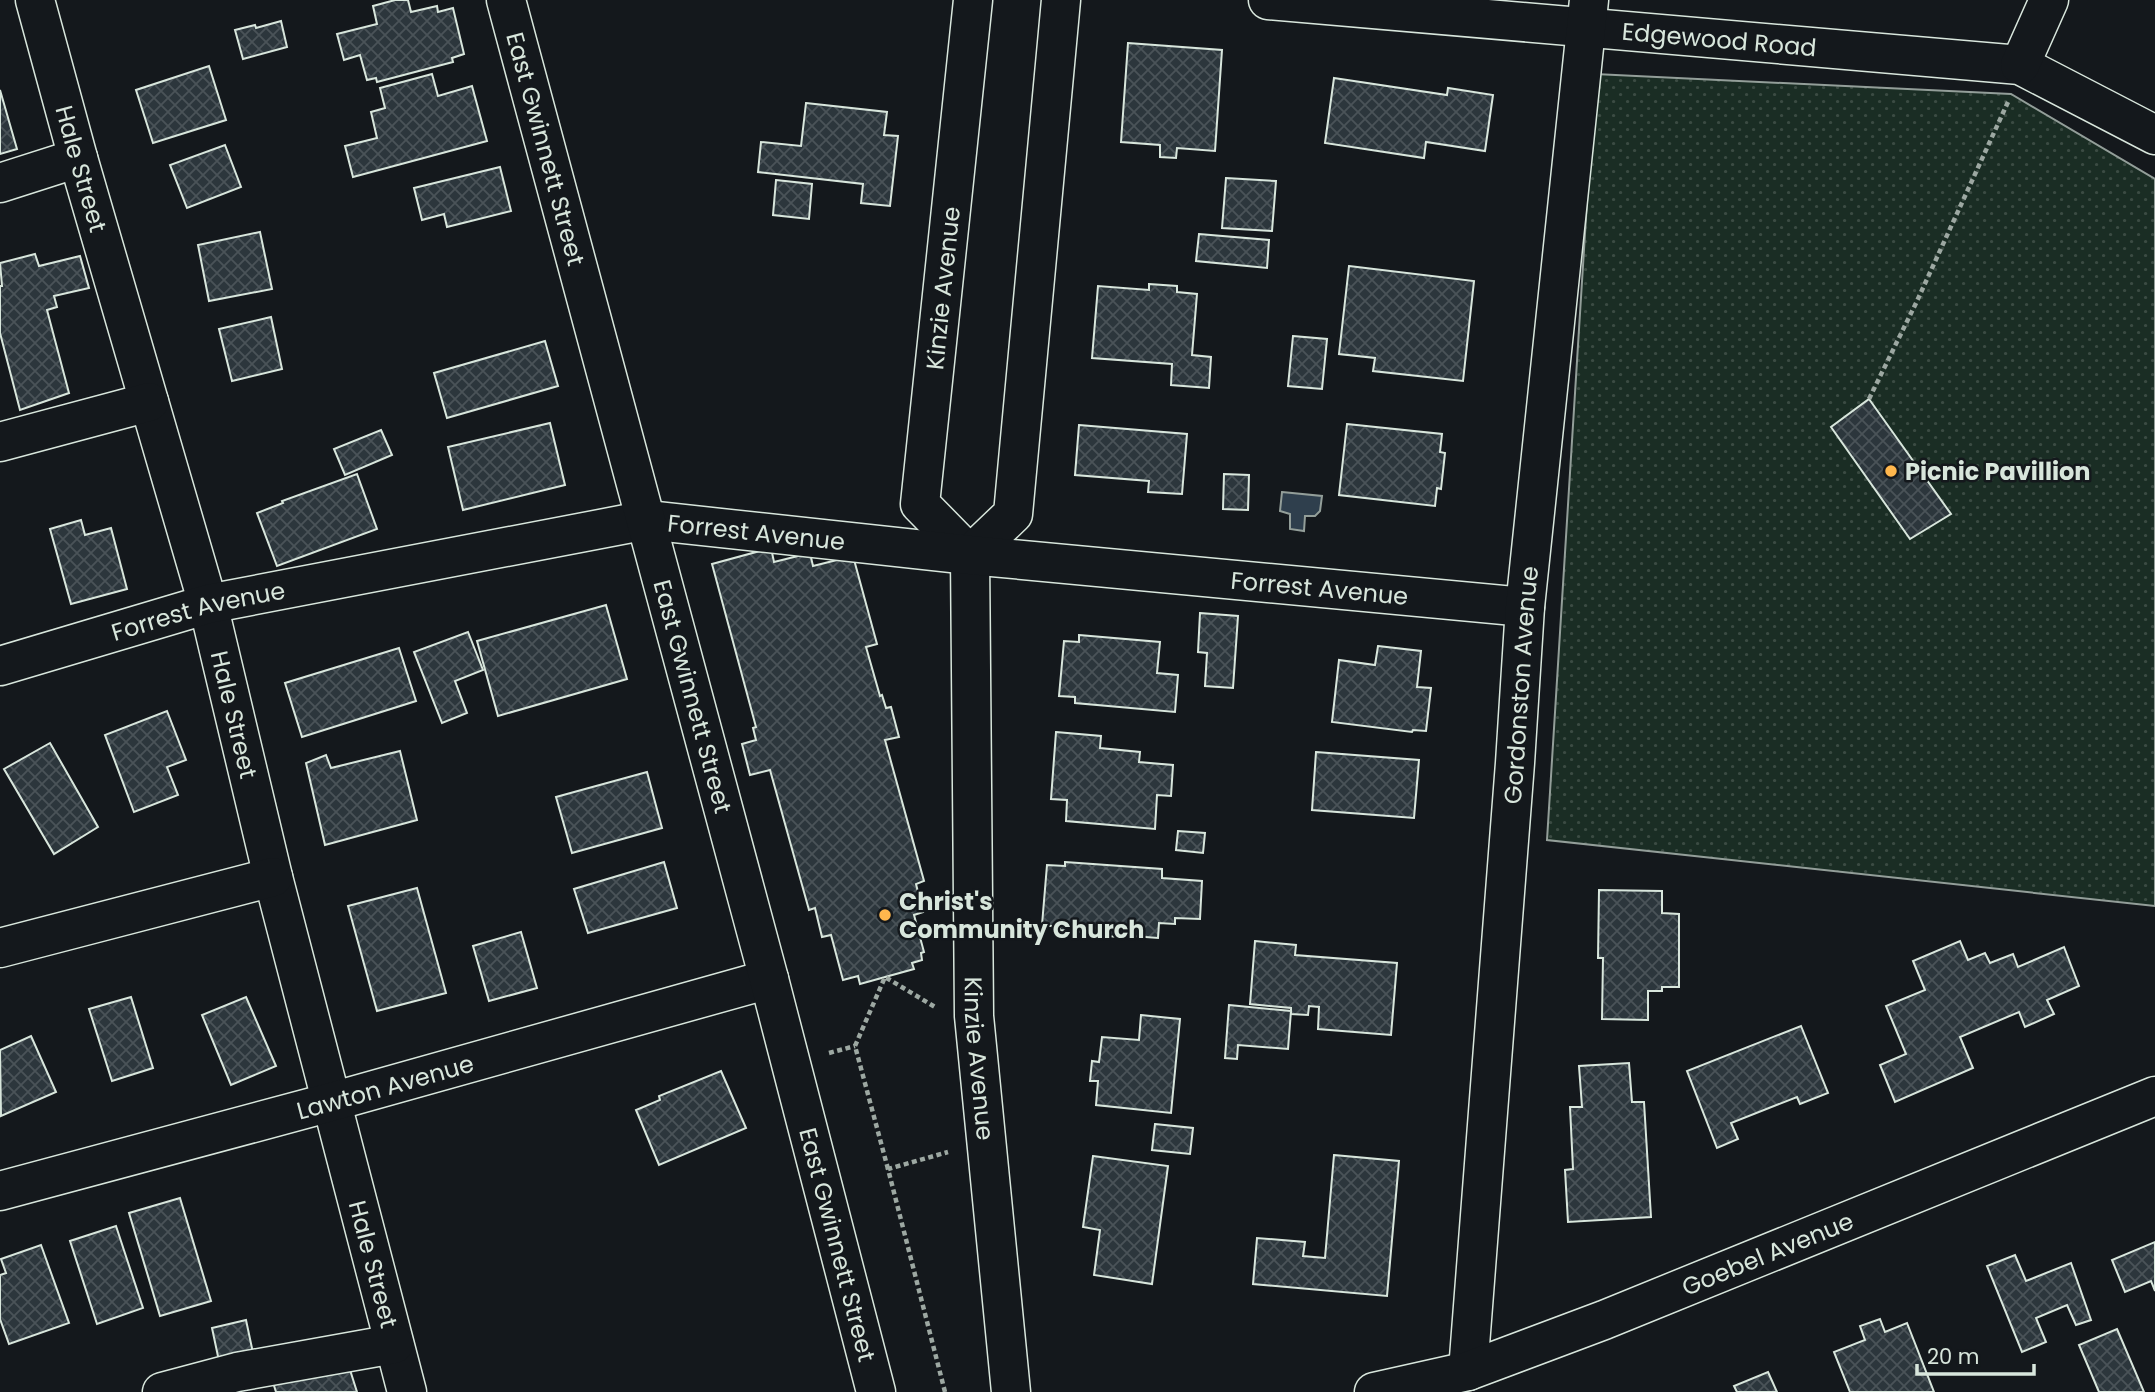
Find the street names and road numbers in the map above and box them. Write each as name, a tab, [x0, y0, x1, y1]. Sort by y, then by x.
street label: Edgewood Road	[1621, 14, 1818, 64]
street label: East Gwinnett Street	[499, 28, 593, 269]
street label: Hale Street	[48, 102, 115, 236]
street label: Kinzie Avenue	[918, 205, 968, 371]
street label: Forrest Avenue	[666, 506, 847, 558]
street label: Forrest Avenue	[1229, 563, 1410, 612]
street label: Gordonston Avenue	[1495, 564, 1546, 805]
street label: Forrest Avenue	[107, 573, 288, 648]
street label: East Gwinnett Street	[646, 576, 740, 817]
street label: Hale Street	[203, 647, 265, 782]
street label: Kinzie Avenue	[957, 977, 1003, 1142]
street label: Lawton Avenue	[293, 1046, 477, 1127]
street label: East Gwinnett Street	[792, 1124, 884, 1365]
street label: Hale Street	[341, 1197, 406, 1331]
street label: Goebel Avenue	[1677, 1204, 1858, 1303]

